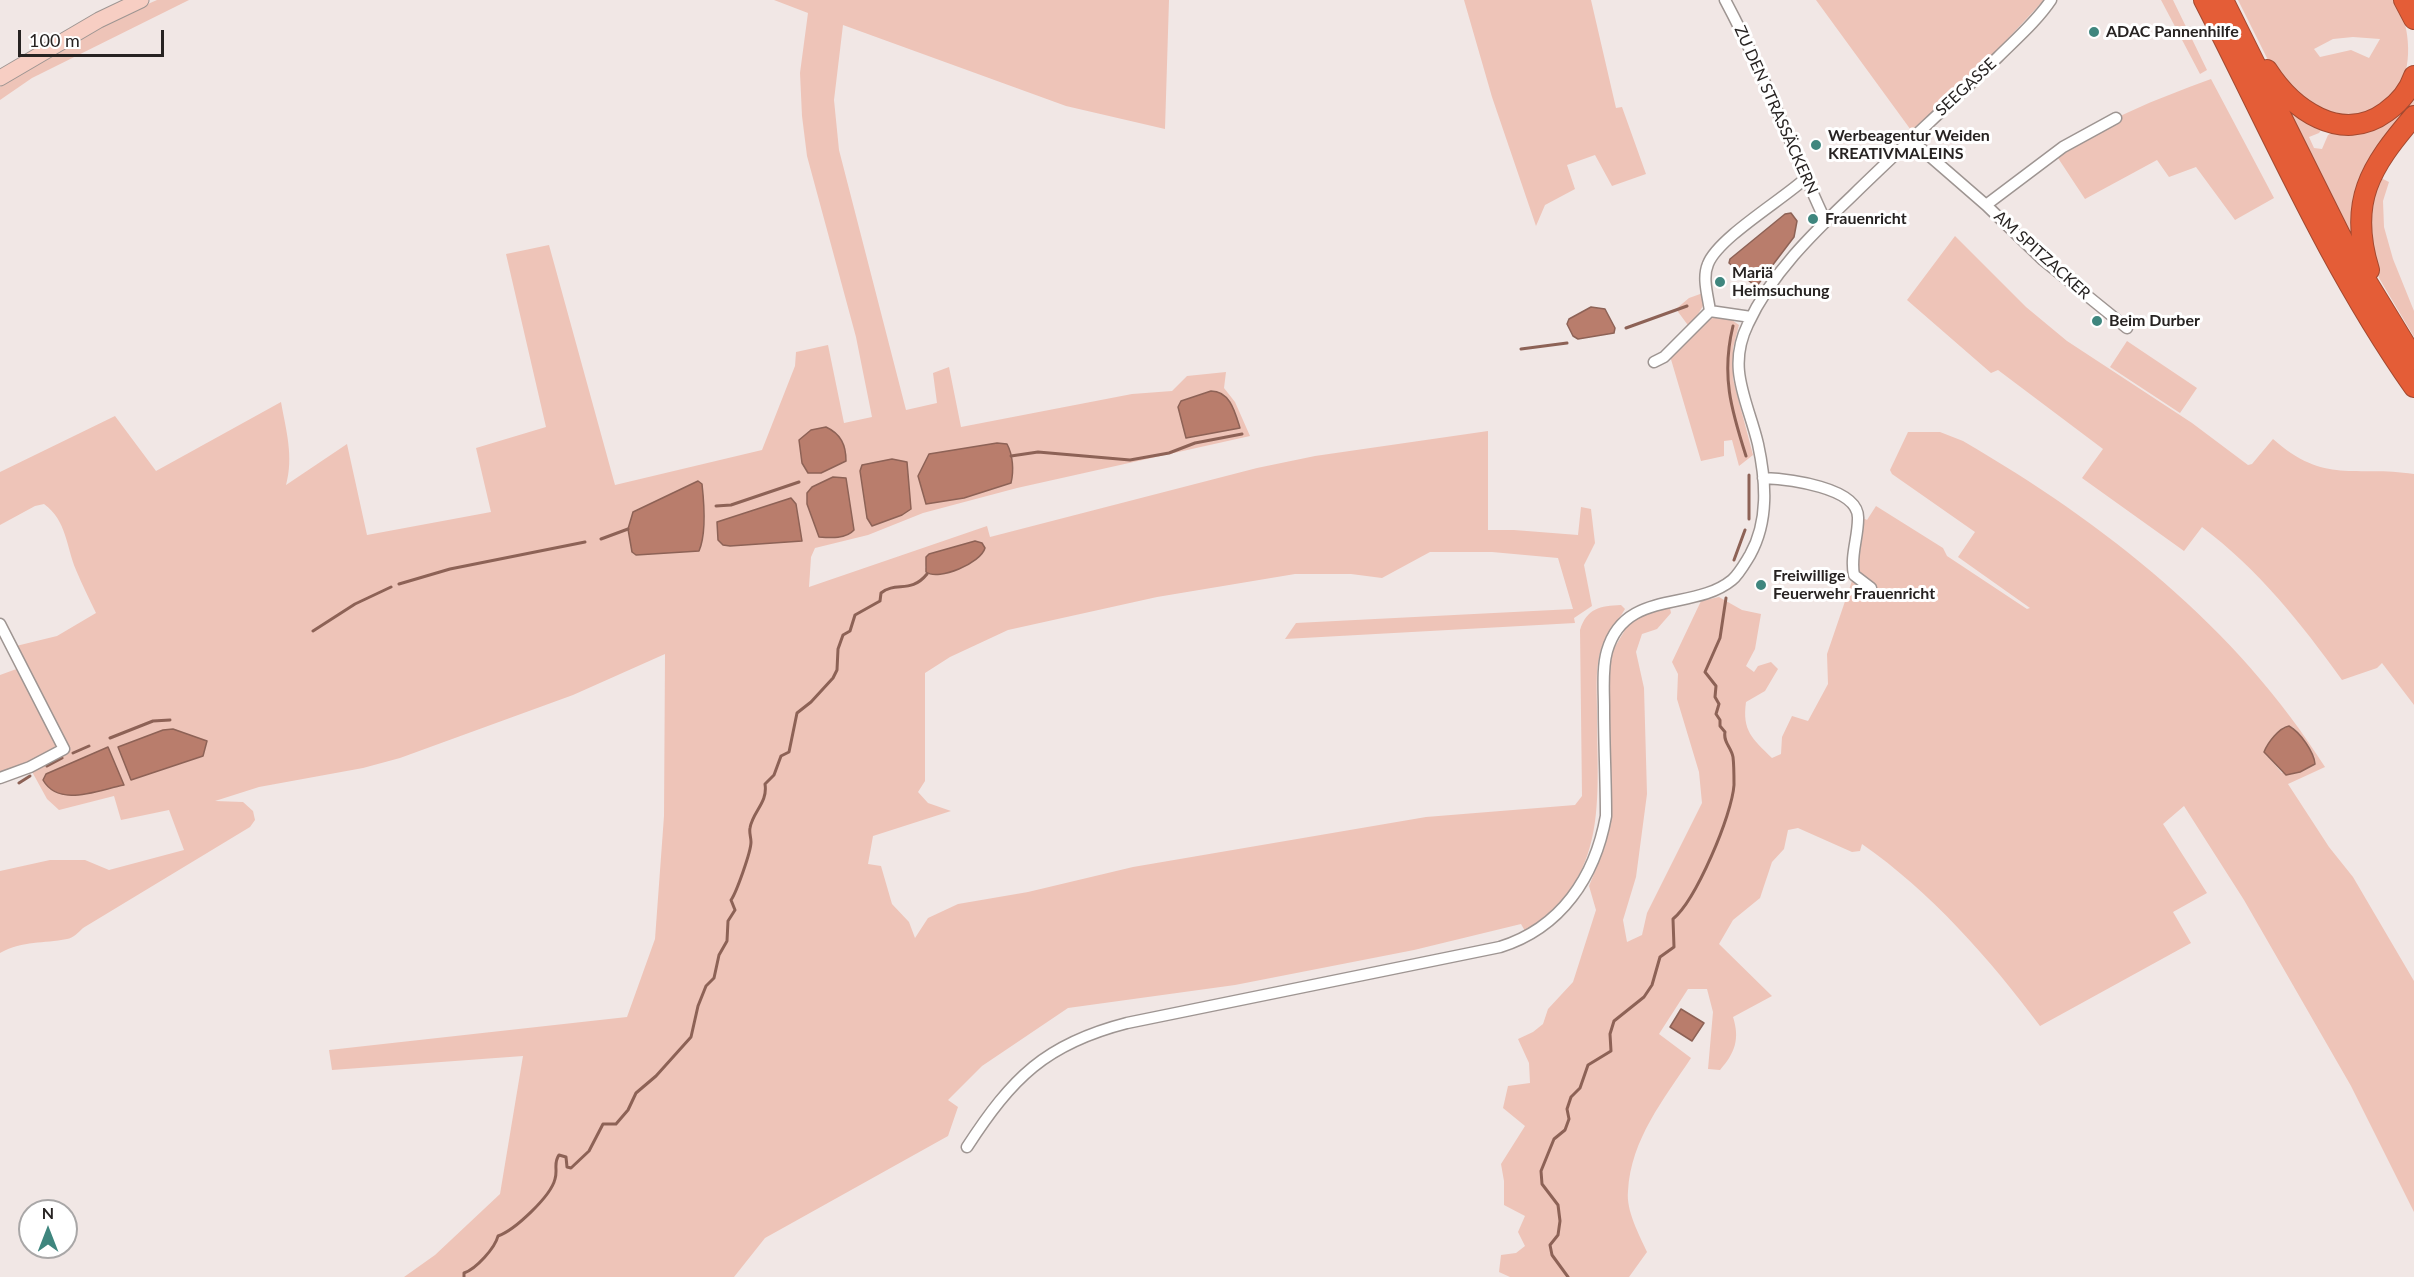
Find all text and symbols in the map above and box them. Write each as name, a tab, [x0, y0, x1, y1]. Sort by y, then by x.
scale bar	[21, 18, 166, 56]
place label: ADAC Pannenhilfe	[2106, 22, 2239, 42]
street label: ZU DEN STRASSÄCKERN	[1730, 23, 1822, 197]
marker: ADAC Pannenhilfe	[2087, 25, 2101, 39]
text: 100 m	[29, 29, 80, 51]
street label: SEEGASSE	[1932, 54, 2000, 120]
place label: Werbeagentur Weiden KREATIVMALEINS	[1828, 126, 1990, 164]
marker: Werbeagentur Weiden KREATIVMALEINS	[1809, 138, 1823, 152]
street label: AM SPITZACKER	[1990, 207, 2094, 303]
place label: Frauenricht	[1825, 209, 1907, 229]
marker: Frauenricht	[1806, 212, 1820, 226]
place label: Mariä Heimsuchung	[1732, 263, 1829, 301]
marker: Mariä Heimsuchung	[1713, 275, 1727, 289]
place label: Beim Durber	[2109, 311, 2200, 331]
marker: Beim Durber	[2090, 314, 2104, 328]
place label: Freiwillige Feuerwehr Frauenricht	[1773, 566, 1935, 604]
marker: Freiwillige Feuerwehr Frauenricht	[1754, 578, 1768, 592]
north arrow	[18, 1199, 78, 1259]
text: N	[42, 1203, 54, 1222]

